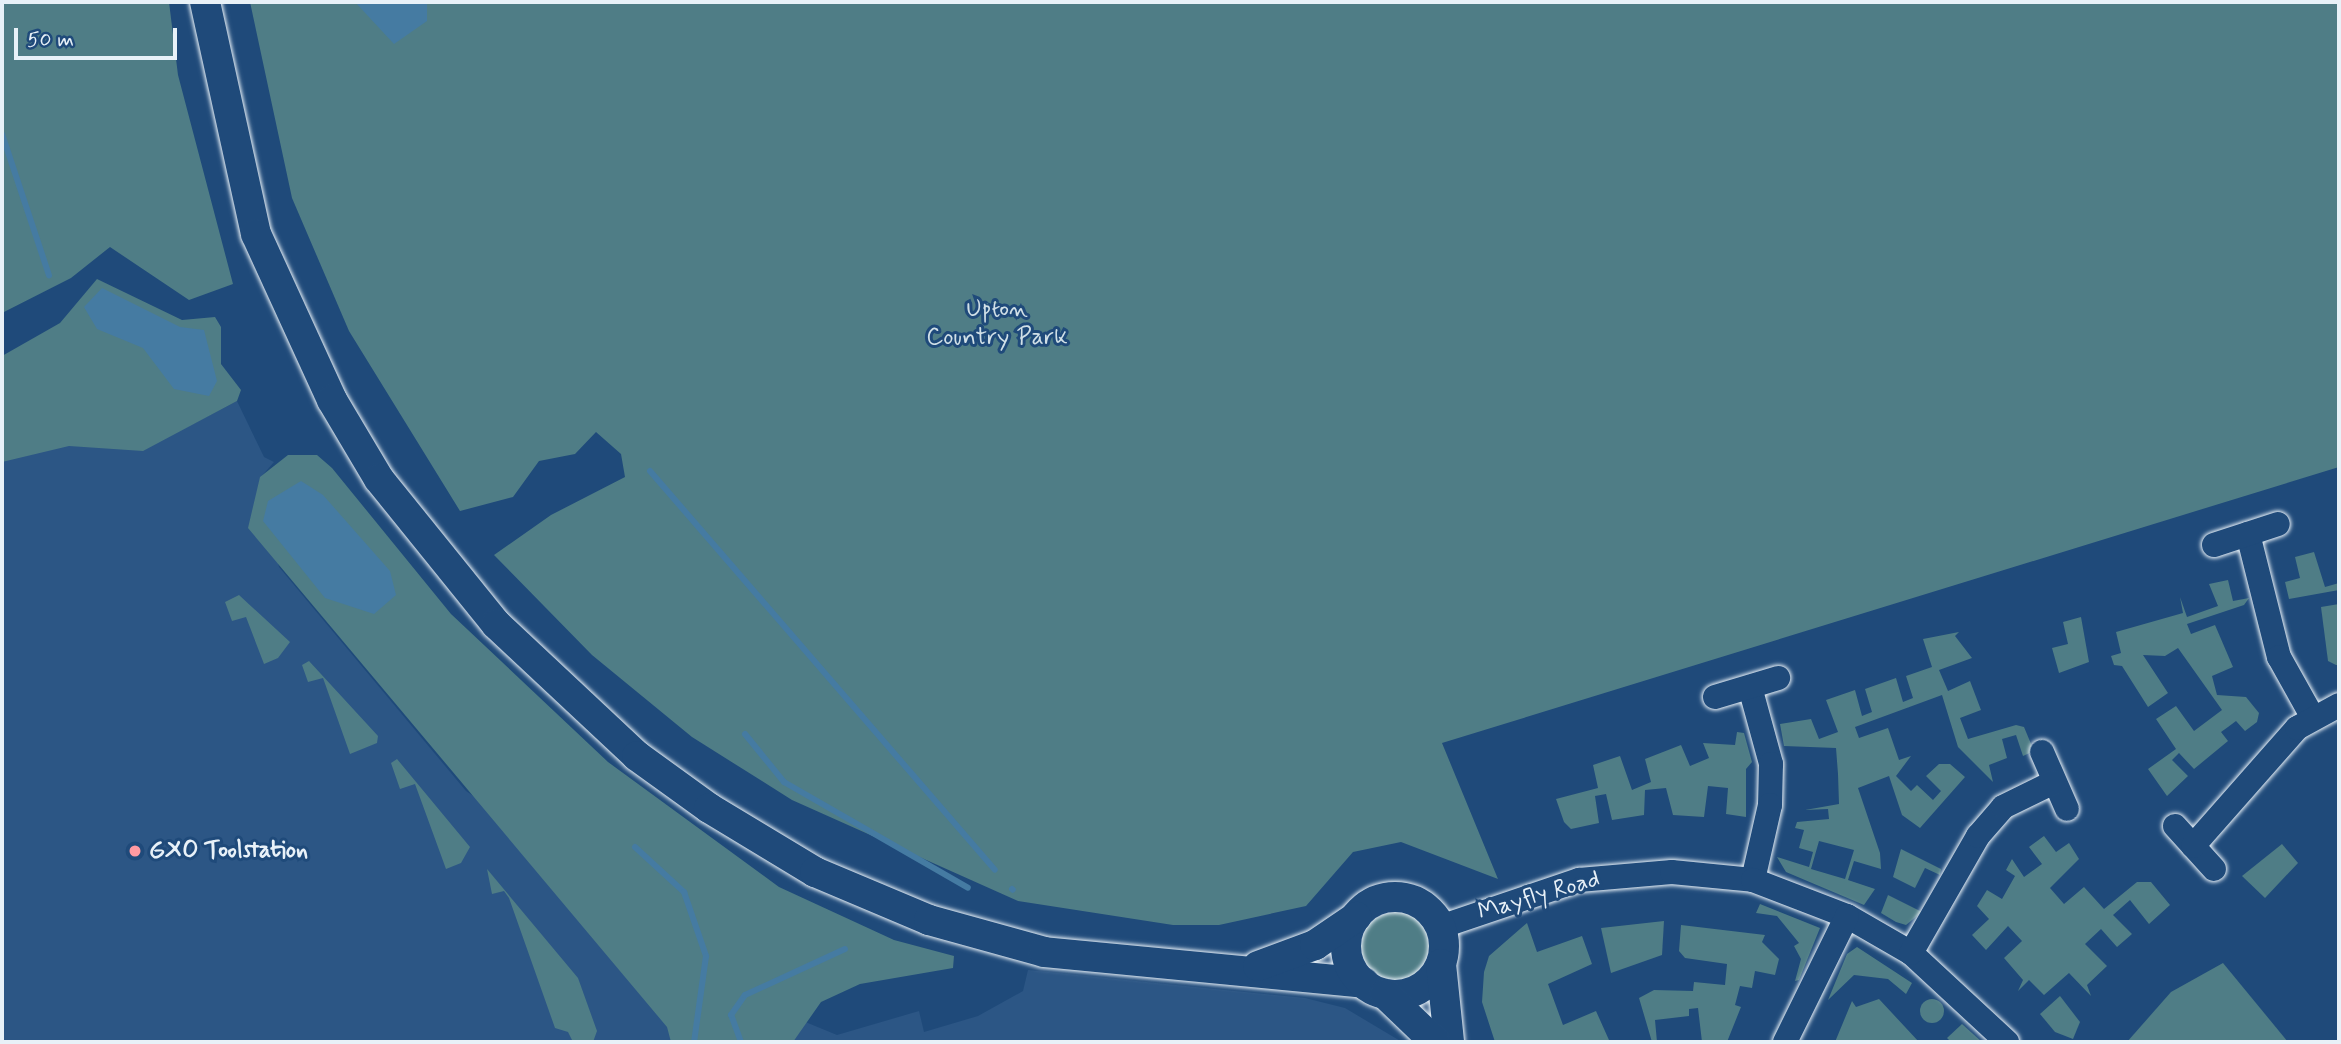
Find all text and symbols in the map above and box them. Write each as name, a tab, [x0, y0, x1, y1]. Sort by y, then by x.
scale bar	[18, 14, 180, 58]
text: 50 m	[27, 26, 74, 54]
park label: Upton Country Park	[928, 296, 1066, 352]
place label: GXO Toolstation	[149, 837, 307, 865]
marker: GXO Toolstation	[127, 843, 143, 859]
street label: Mayfly Road	[1475, 865, 1603, 927]

